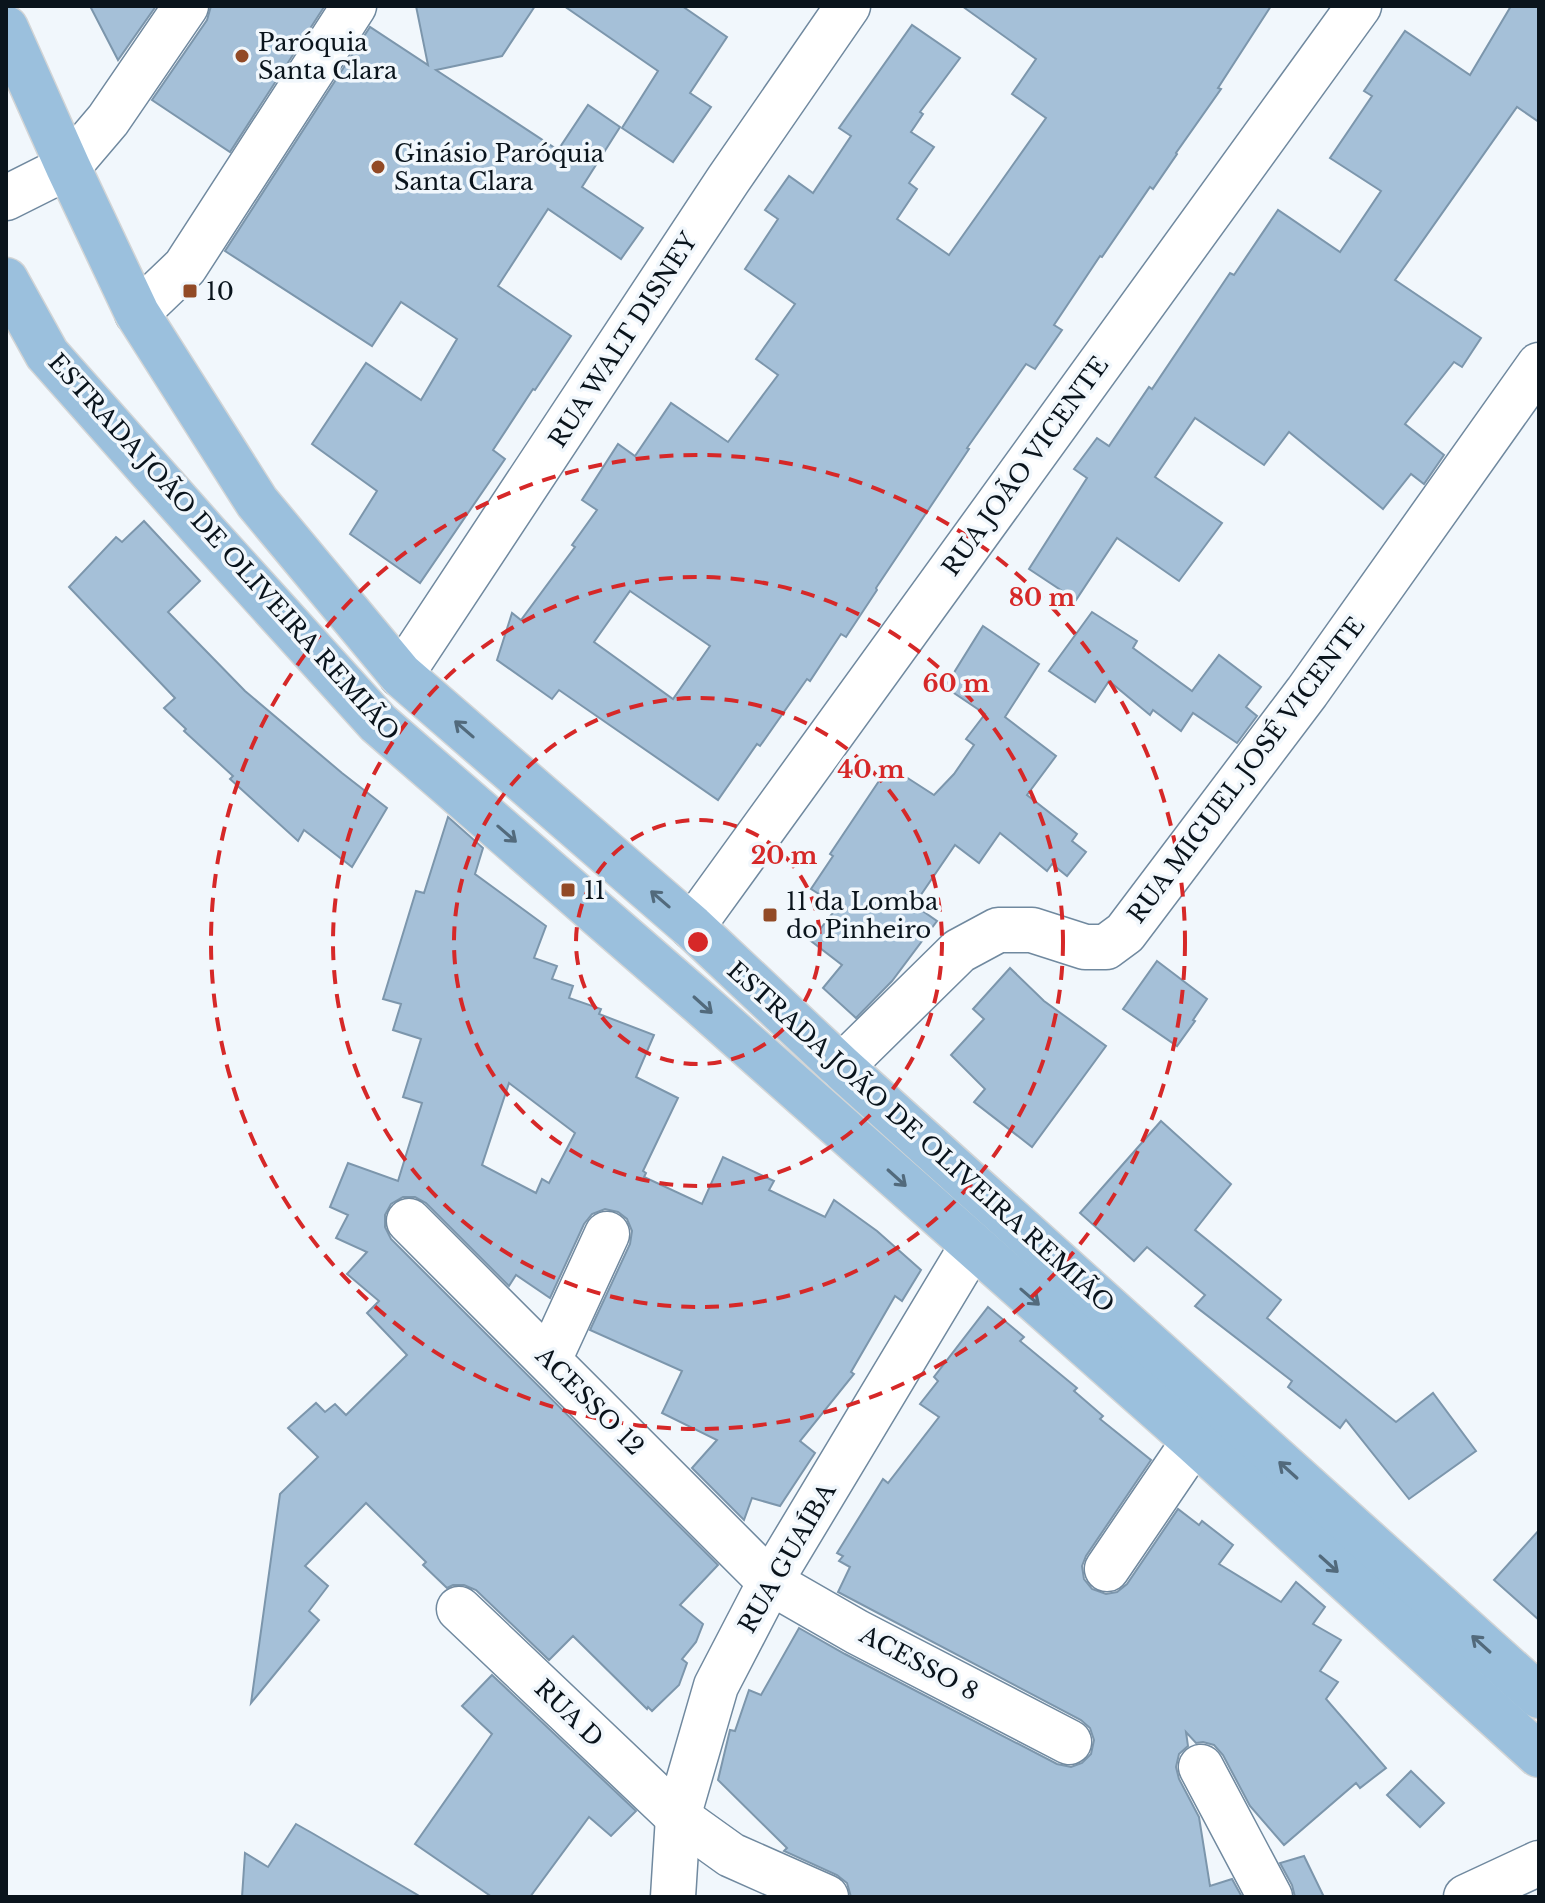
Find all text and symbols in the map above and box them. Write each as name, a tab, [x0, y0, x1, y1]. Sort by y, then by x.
place label: Paróquia Santa Clara	[258, 28, 398, 85]
marker: Paróquia Santa Clara	[233, 47, 251, 65]
place label: Ginásio Paróquia Santa Clara	[394, 139, 605, 196]
marker: Ginásio Paróquia Santa Clara	[369, 158, 387, 176]
street label: RUA WALT DISNEY	[543, 227, 703, 453]
place label: 10	[206, 277, 234, 306]
marker: 10	[181, 282, 199, 300]
street label: ESTRADA JOÃO DE OLIVEIRA REMIÃO	[42, 348, 406, 746]
street label: RUA JOÃO VICENTE	[936, 351, 1114, 581]
text: 80 m	[1009, 583, 1076, 612]
street label: RUA MIGUEL JOSÉ VICENTE	[1122, 611, 1370, 929]
text: 60 m	[922, 669, 990, 698]
one-way arrow	[454, 720, 474, 738]
text: 40 m	[838, 755, 905, 784]
one-way arrow	[496, 825, 516, 843]
text: 20 m	[751, 841, 818, 870]
place label: 11	[584, 876, 605, 905]
marker: 11	[559, 881, 577, 899]
place label: 11 da Lomba do Pinheiro	[786, 887, 939, 944]
one-way arrow	[651, 891, 671, 909]
marker: 11 da Lomba do Pinheiro	[761, 906, 779, 924]
centre of rings	[684, 928, 712, 956]
street label: ESTRADA JOÃO DE OLIVEIRA REMIÃO	[722, 955, 1120, 1319]
one-way arrow	[692, 996, 712, 1014]
one-way arrow	[886, 1169, 906, 1187]
one-way arrow	[1020, 1288, 1040, 1306]
street label: ACESSO 12	[529, 1340, 650, 1461]
one-way arrow	[1278, 1461, 1298, 1479]
street label: RUA GUAÍBA	[732, 1478, 842, 1638]
one-way arrow	[1318, 1554, 1338, 1572]
street label: ACESSO 8	[854, 1619, 983, 1706]
one-way arrow	[1471, 1634, 1491, 1653]
street label: RUA D	[529, 1673, 609, 1753]

